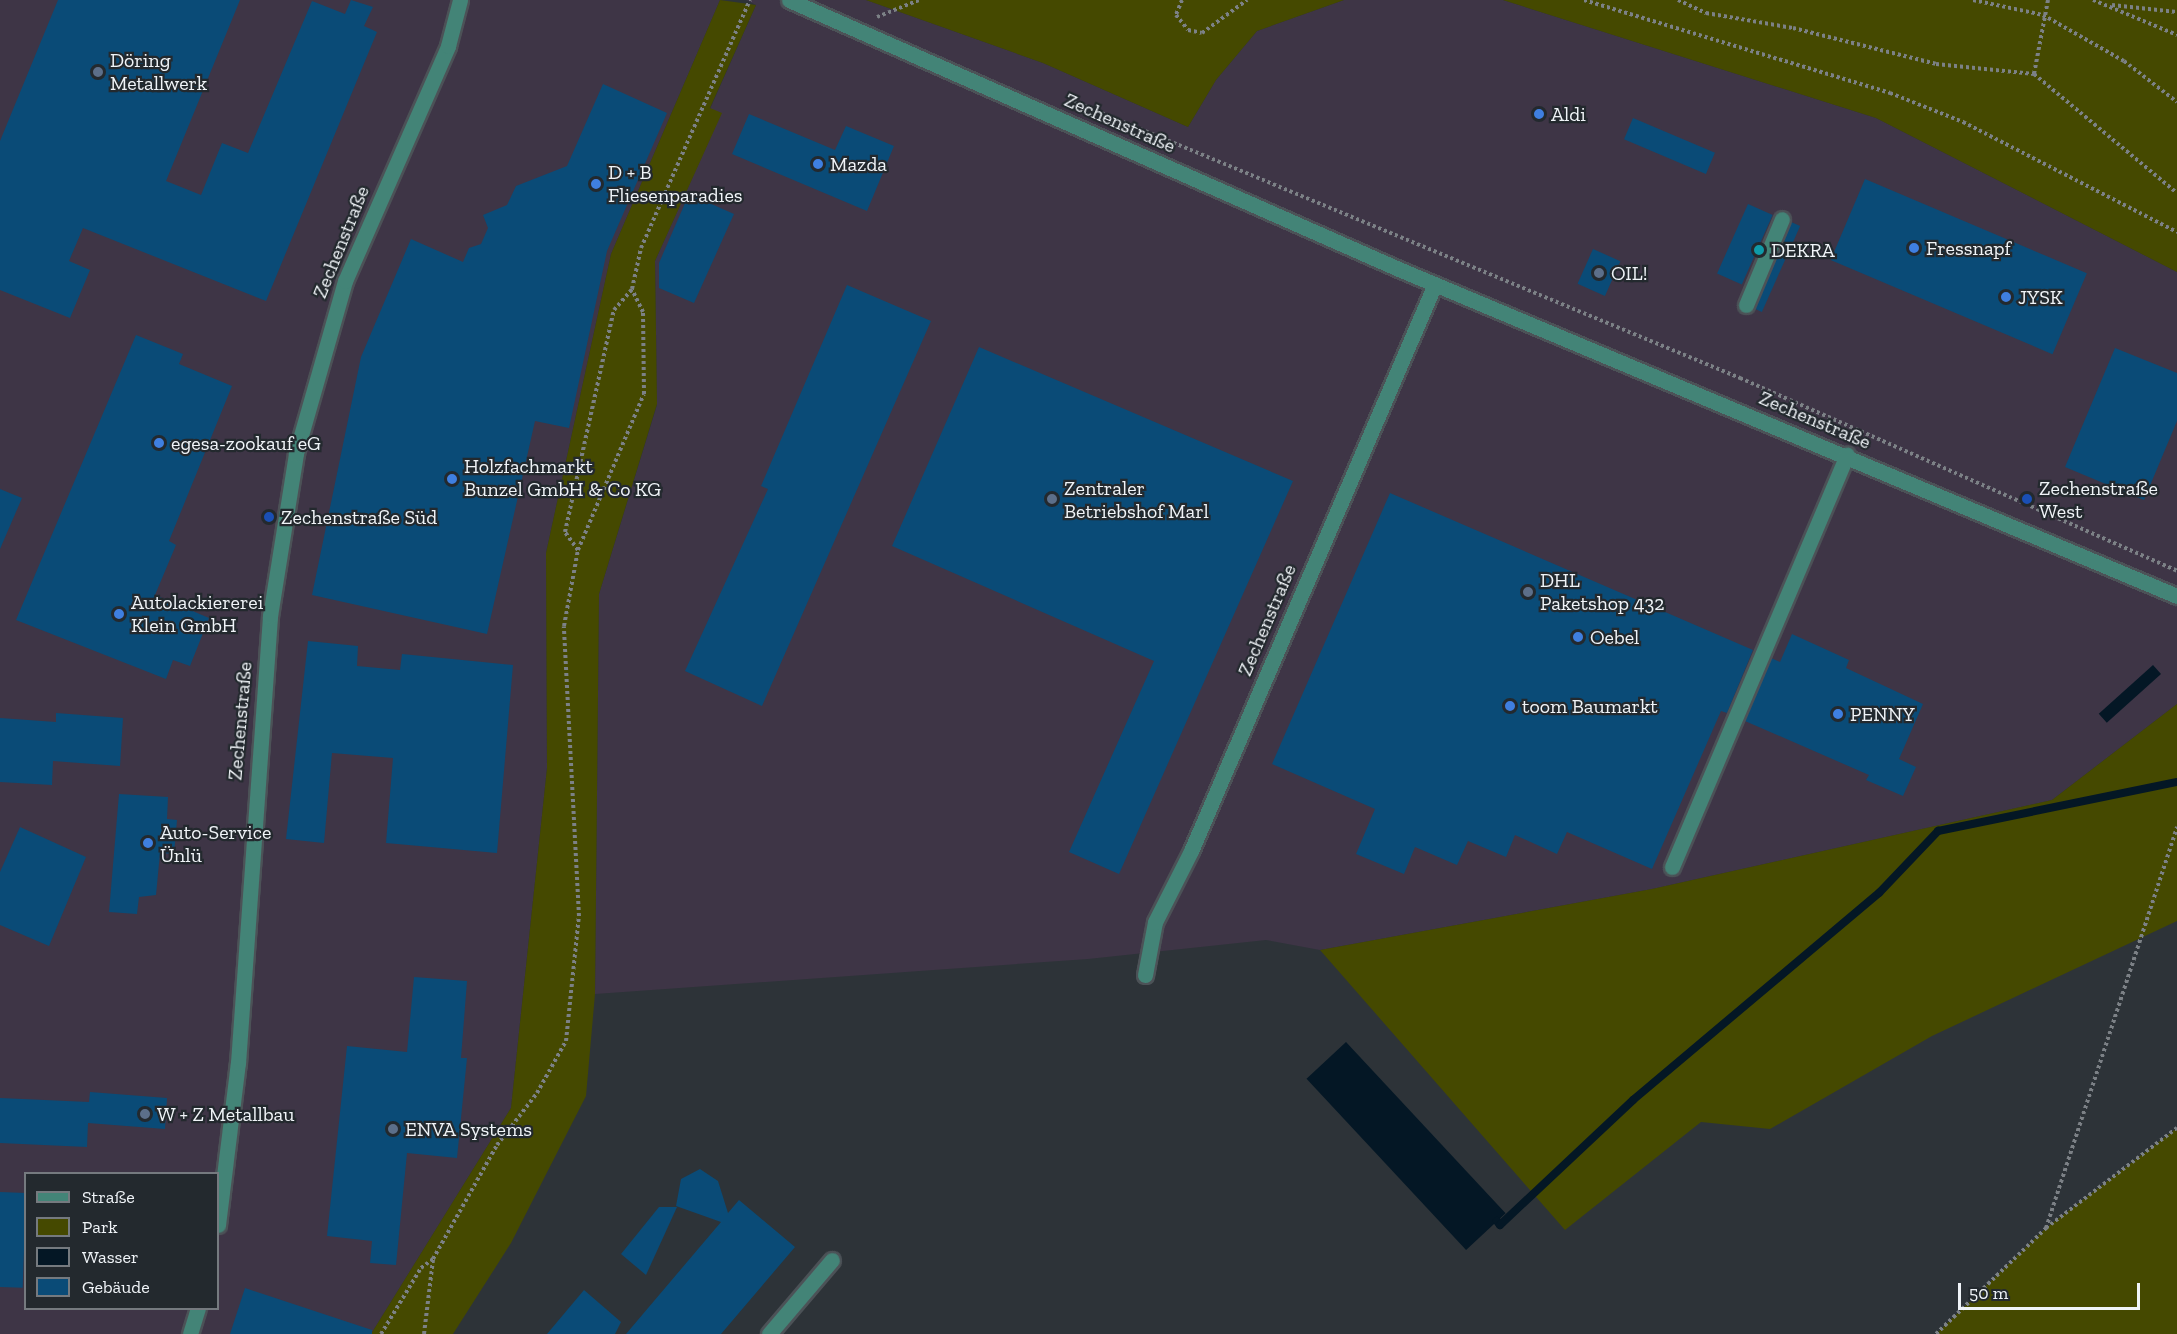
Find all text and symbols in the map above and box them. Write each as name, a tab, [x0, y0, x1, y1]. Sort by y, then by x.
place label: Döring Metallwerk	[110, 48, 207, 95]
marker: Döring Metallwerk	[91, 65, 105, 79]
street label: Zechenstraße	[1061, 88, 1179, 158]
place label: Aldi	[1551, 102, 1586, 126]
marker: Aldi	[1532, 107, 1546, 121]
place label: Mazda	[830, 152, 887, 176]
marker: Mazda	[811, 157, 825, 171]
place label: D + B Fliesenparadies	[608, 160, 743, 207]
marker: D + B Fliesenparadies	[589, 177, 603, 191]
street label: Zechenstraße	[308, 182, 374, 302]
place label: Fressnapf	[1926, 236, 2011, 260]
place label: DEKRA	[1771, 238, 1835, 262]
marker: Fressnapf	[1907, 241, 1921, 255]
marker: DEKRA	[1752, 243, 1766, 257]
place label: OIL!	[1611, 261, 1647, 285]
marker: OIL!	[1592, 266, 1606, 280]
place label: JYSK	[2018, 285, 2063, 309]
marker: JYSK	[1999, 290, 2013, 304]
street label: Zechenstraße	[1756, 386, 1874, 454]
place label: egesa-zookauf eG	[171, 431, 321, 455]
marker: egesa-zookauf eG	[152, 436, 166, 450]
place label: Holzfachmarkt Bunzel GmbH & Co KG	[464, 455, 661, 502]
marker: Holzfachmarkt Bunzel GmbH & Co KG	[445, 472, 459, 486]
place label: Zentraler Betriebshof Marl	[1064, 476, 1209, 523]
place label: Zechenstraße West	[2039, 476, 2158, 523]
marker: Zentraler Betriebshof Marl	[1045, 492, 1059, 506]
marker: Zechenstraße West	[2020, 492, 2034, 506]
place label: Zechenstraße Süd	[281, 505, 437, 529]
marker: Zechenstraße Süd	[262, 510, 276, 524]
street label: Zechenstraße	[1233, 561, 1301, 679]
place label: DHL Paketshop 432	[1540, 568, 1665, 615]
marker: DHL Paketshop 432	[1521, 585, 1535, 599]
place label: Autolackiererei Klein GmbH	[131, 590, 263, 637]
marker: Autolackiererei Klein GmbH	[112, 607, 126, 621]
place label: Oebel	[1590, 625, 1639, 649]
marker: Oebel	[1571, 630, 1585, 644]
street label: Zechenstraße	[223, 661, 257, 781]
place label: toom Baumarkt	[1522, 694, 1658, 718]
marker: toom Baumarkt	[1503, 699, 1517, 713]
place label: PENNY	[1850, 702, 1915, 726]
marker: PENNY	[1831, 707, 1845, 721]
place label: Auto-Service Ünlü	[160, 820, 271, 867]
marker: Auto-Service Ünlü	[141, 836, 155, 850]
place label: W + Z Metallbau	[157, 1102, 295, 1126]
marker: W + Z Metallbau	[138, 1107, 152, 1121]
place label: ENVA Systems	[405, 1117, 533, 1141]
marker: ENVA Systems	[386, 1122, 400, 1136]
legend	[24, 1172, 219, 1310]
text: Straße	[82, 1186, 135, 1208]
text: Park	[82, 1216, 118, 1238]
text: Wasser	[82, 1246, 139, 1268]
scale bar	[1961, 1271, 2142, 1309]
text: Gebäude	[82, 1276, 150, 1298]
text: 50 m	[1969, 1282, 2008, 1304]

